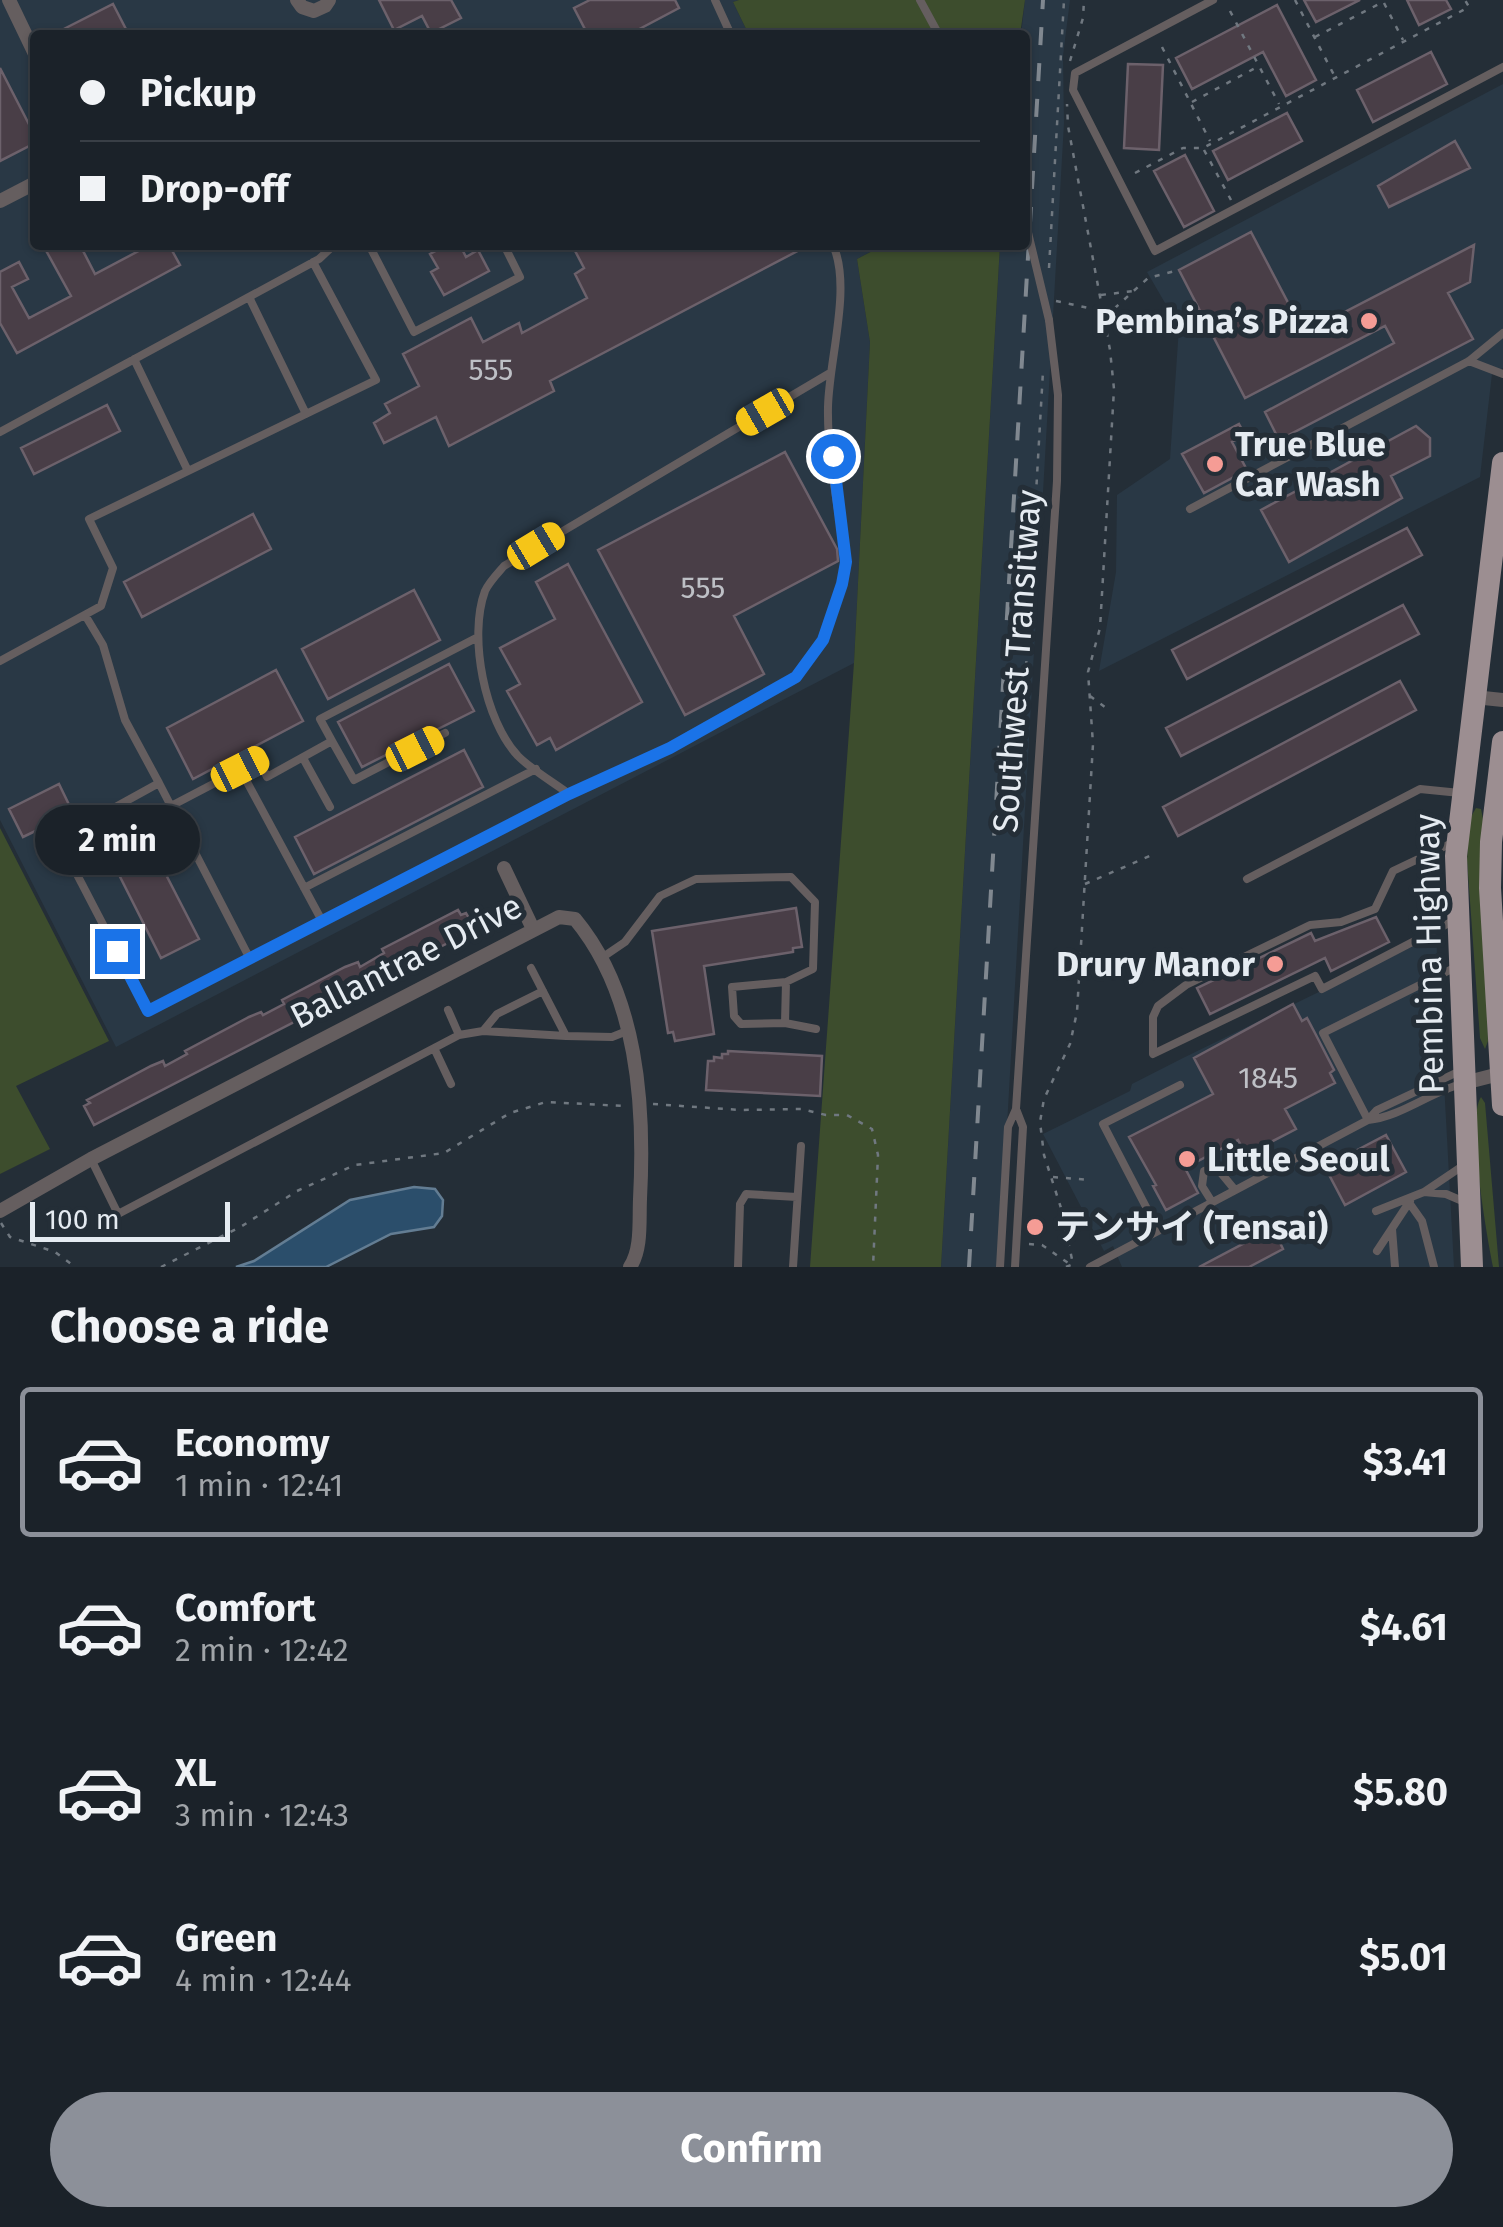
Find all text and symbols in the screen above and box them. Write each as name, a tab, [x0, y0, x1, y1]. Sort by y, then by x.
text: Pickup	[140, 70, 257, 116]
text: Drop-off	[140, 166, 288, 212]
place label: Pembina’s Pizza	[1095, 300, 1349, 342]
marker: Pembina’s Pizza	[1358, 310, 1380, 332]
house number: 555	[469, 352, 513, 388]
car	[732, 384, 798, 440]
place label: True Blue Car Wash	[1235, 423, 1386, 505]
route start	[811, 434, 856, 479]
marker: True Blue Car Wash	[1204, 453, 1226, 475]
street label: Southwest Transitway	[984, 488, 1050, 834]
car	[503, 518, 569, 574]
house number: 555	[681, 570, 725, 606]
car	[381, 722, 449, 776]
car	[206, 742, 274, 796]
callout: 2 min	[34, 806, 200, 876]
street label: Pembina Highway	[1406, 813, 1452, 1095]
text: 2 min	[78, 821, 157, 859]
street label: Ballantrae Drive	[283, 885, 529, 1037]
route end	[95, 929, 140, 974]
place label: Drury Manor	[1056, 943, 1256, 985]
marker: Drury Manor	[1264, 953, 1286, 975]
house number: 1845	[1238, 1060, 1298, 1096]
place label: Little Seoul	[1207, 1138, 1390, 1180]
marker: Little Seoul	[1176, 1148, 1198, 1170]
scale bar	[30, 1197, 230, 1242]
text: 100 m	[45, 1203, 120, 1236]
place label: テンサイ (Tensai)	[1055, 1206, 1328, 1248]
marker: テンサイ (Tensai)	[1024, 1216, 1046, 1238]
text: Choose a ride	[50, 1300, 329, 1354]
icon: car	[55, 1417, 145, 1507]
text: Economy	[175, 1420, 330, 1466]
text: $3.41	[1363, 1439, 1448, 1485]
text: 1 min · 12:41	[175, 1466, 343, 1504]
icon: car	[55, 1582, 145, 1672]
text: Comfort	[175, 1585, 316, 1631]
text: $4.61	[1360, 1604, 1448, 1650]
text: 2 min · 12:42	[175, 1631, 349, 1669]
icon: car	[55, 1747, 145, 1837]
text: XL	[175, 1750, 217, 1796]
text: $5.80	[1353, 1769, 1448, 1815]
text: 3 min · 12:43	[175, 1796, 349, 1834]
icon: car	[55, 1912, 145, 2002]
text: Green	[175, 1915, 278, 1961]
text: $5.01	[1359, 1934, 1448, 1980]
text: 4 min · 12:44	[175, 1961, 352, 1999]
button: Confirm	[50, 2092, 1453, 2207]

